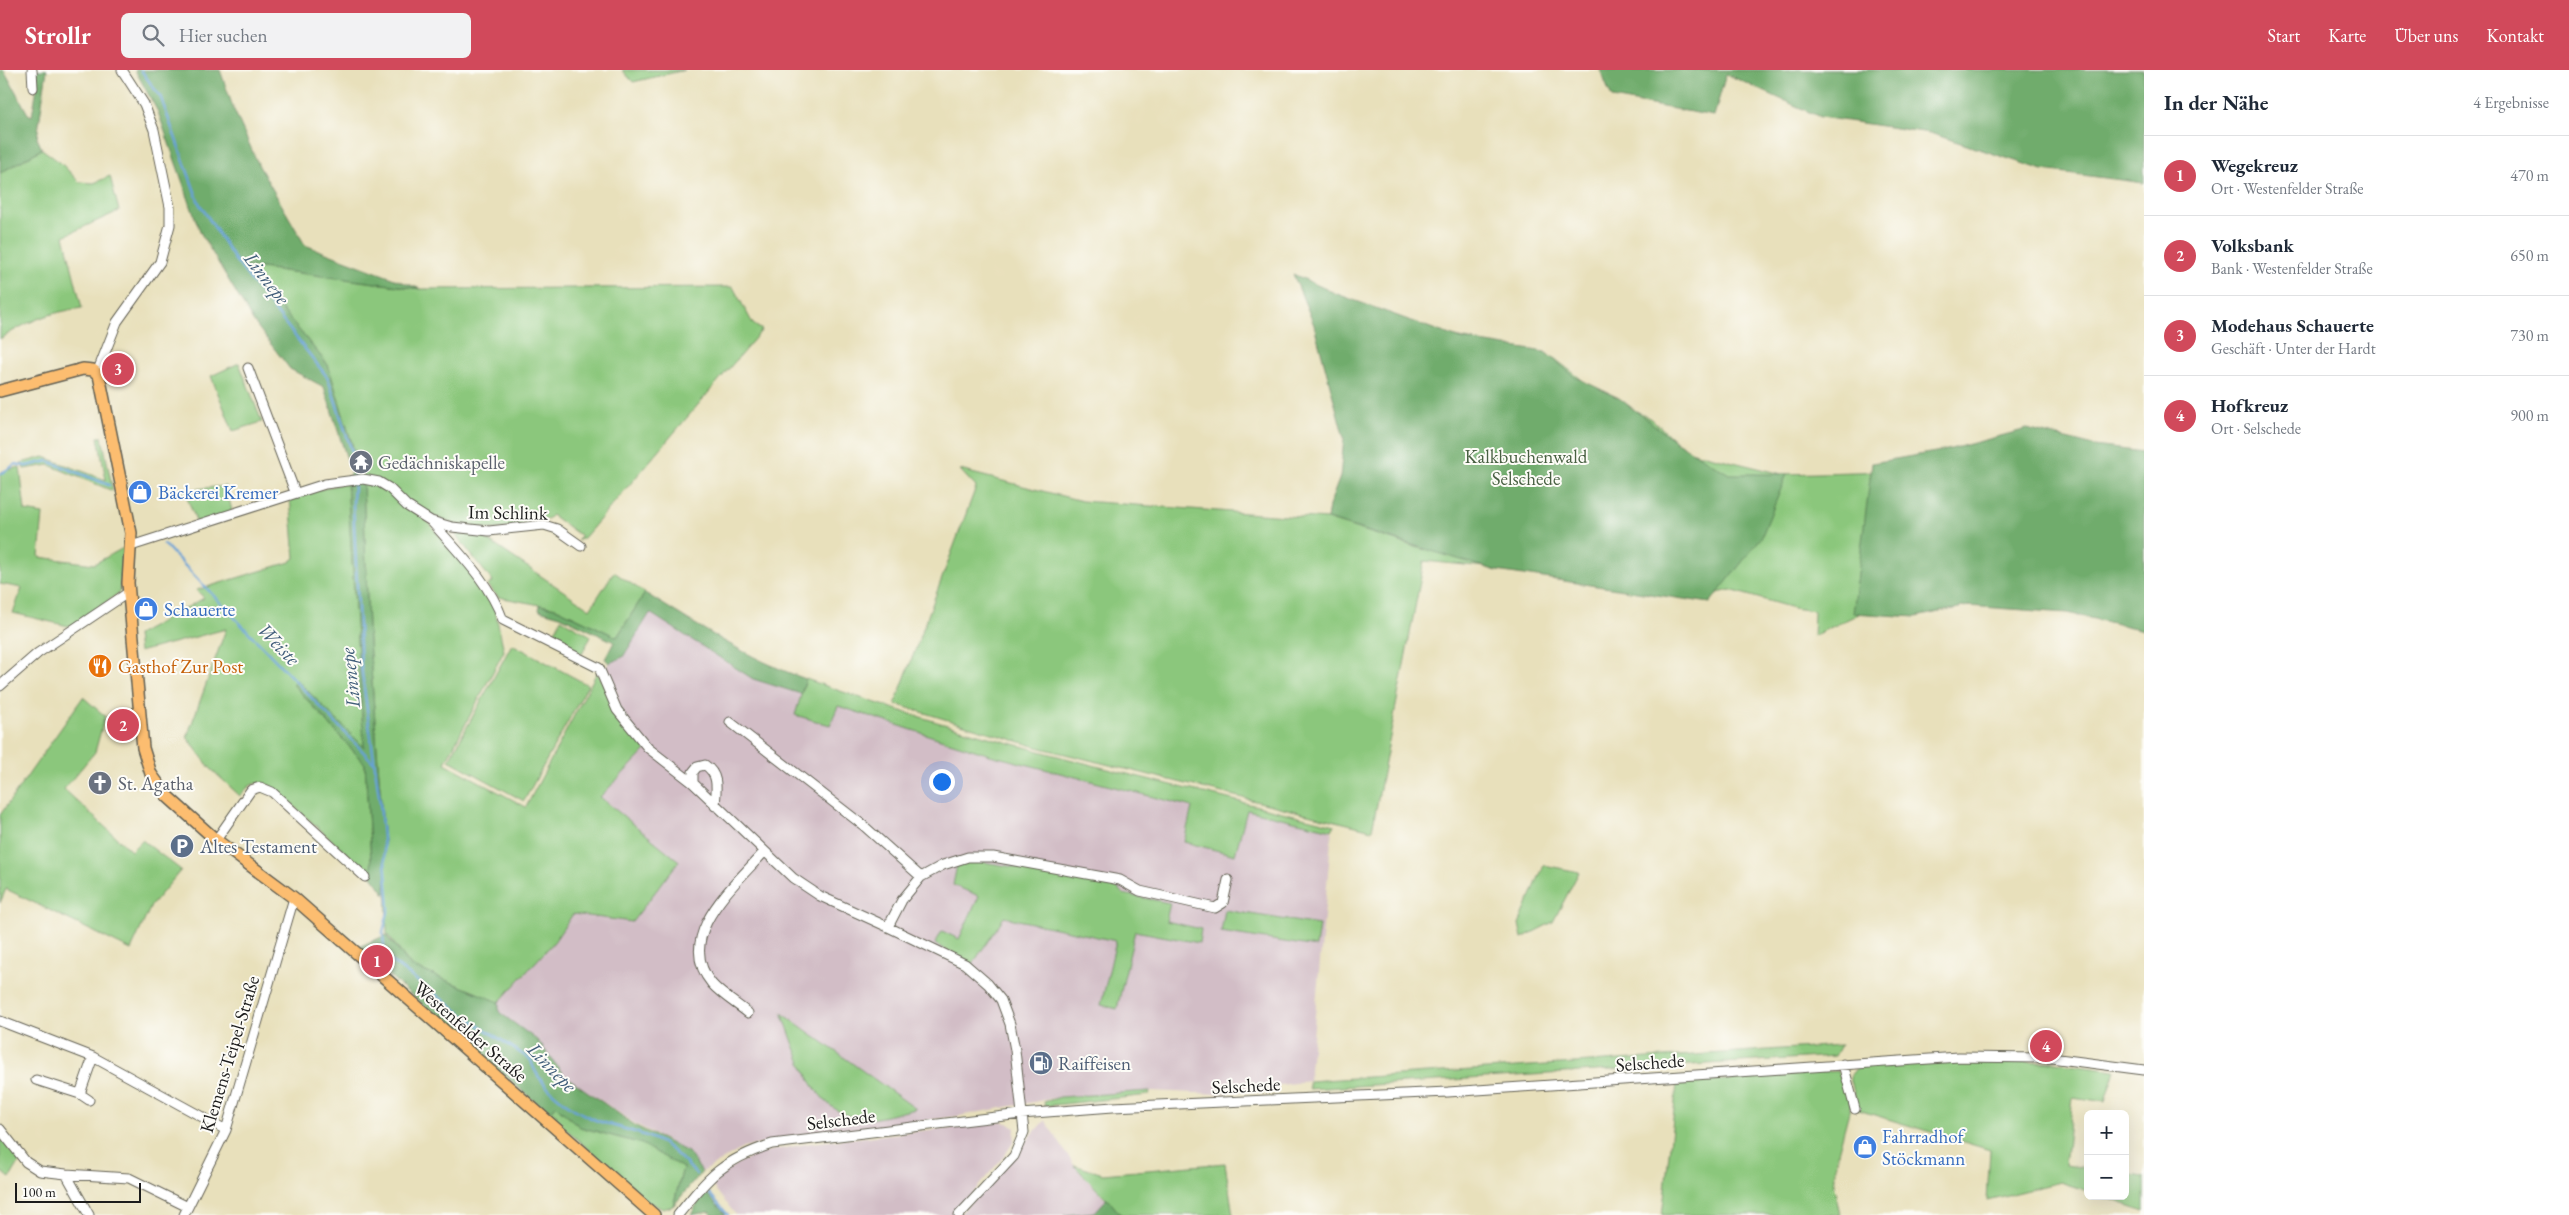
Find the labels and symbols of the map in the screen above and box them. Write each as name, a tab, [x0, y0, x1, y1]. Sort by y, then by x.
water label: Linnepe	[238, 245, 296, 310]
pin: 3	[102, 350, 134, 388]
park label: Kalkbuchenwald Selschede	[1465, 444, 1588, 491]
temple icon: Gedächniskapelle	[348, 449, 374, 475]
place label: Gedächniskapelle	[378, 450, 505, 475]
shop icon: Bäckerei Kremer	[127, 479, 153, 505]
place label: Bäckerei Kremer	[158, 480, 279, 505]
street label: Im Schlink	[468, 499, 549, 526]
shop icon: Schauerte	[133, 596, 159, 622]
place label: Schauerte	[164, 597, 235, 622]
water label: Weiste	[252, 617, 306, 671]
water label: Linnepe	[334, 646, 366, 710]
restaurant icon: Gasthof Zur Post	[87, 653, 113, 679]
place label: Gasthof Zur Post	[118, 654, 243, 679]
pin: 2	[107, 706, 139, 744]
your location	[929, 769, 955, 795]
church icon: St. Agatha	[87, 770, 113, 796]
place label: St. Agatha	[118, 771, 194, 796]
parking icon: Altes Testament	[169, 833, 195, 859]
place label: Altes Testament	[199, 834, 317, 859]
pin: 1	[361, 942, 393, 980]
street label: Klemens-Teipel-Straße	[194, 973, 265, 1136]
street label: Westenfelder Straße	[409, 975, 533, 1088]
pin: 4	[2030, 1027, 2062, 1065]
water label: Linnepe	[521, 1036, 582, 1098]
street label: Selschede	[1615, 1048, 1685, 1077]
fuel station icon: Raiffeisen	[1028, 1050, 1054, 1076]
place label: Raiffeisen	[1058, 1051, 1131, 1076]
street label: Selschede	[1211, 1071, 1281, 1100]
street label: Selschede	[805, 1103, 877, 1136]
place label: Fahrradhof Stöckmann	[1882, 1124, 1966, 1171]
shop icon: Fahrradhof Stöckmann	[1852, 1134, 1878, 1160]
scale bar	[15, 1180, 141, 1203]

